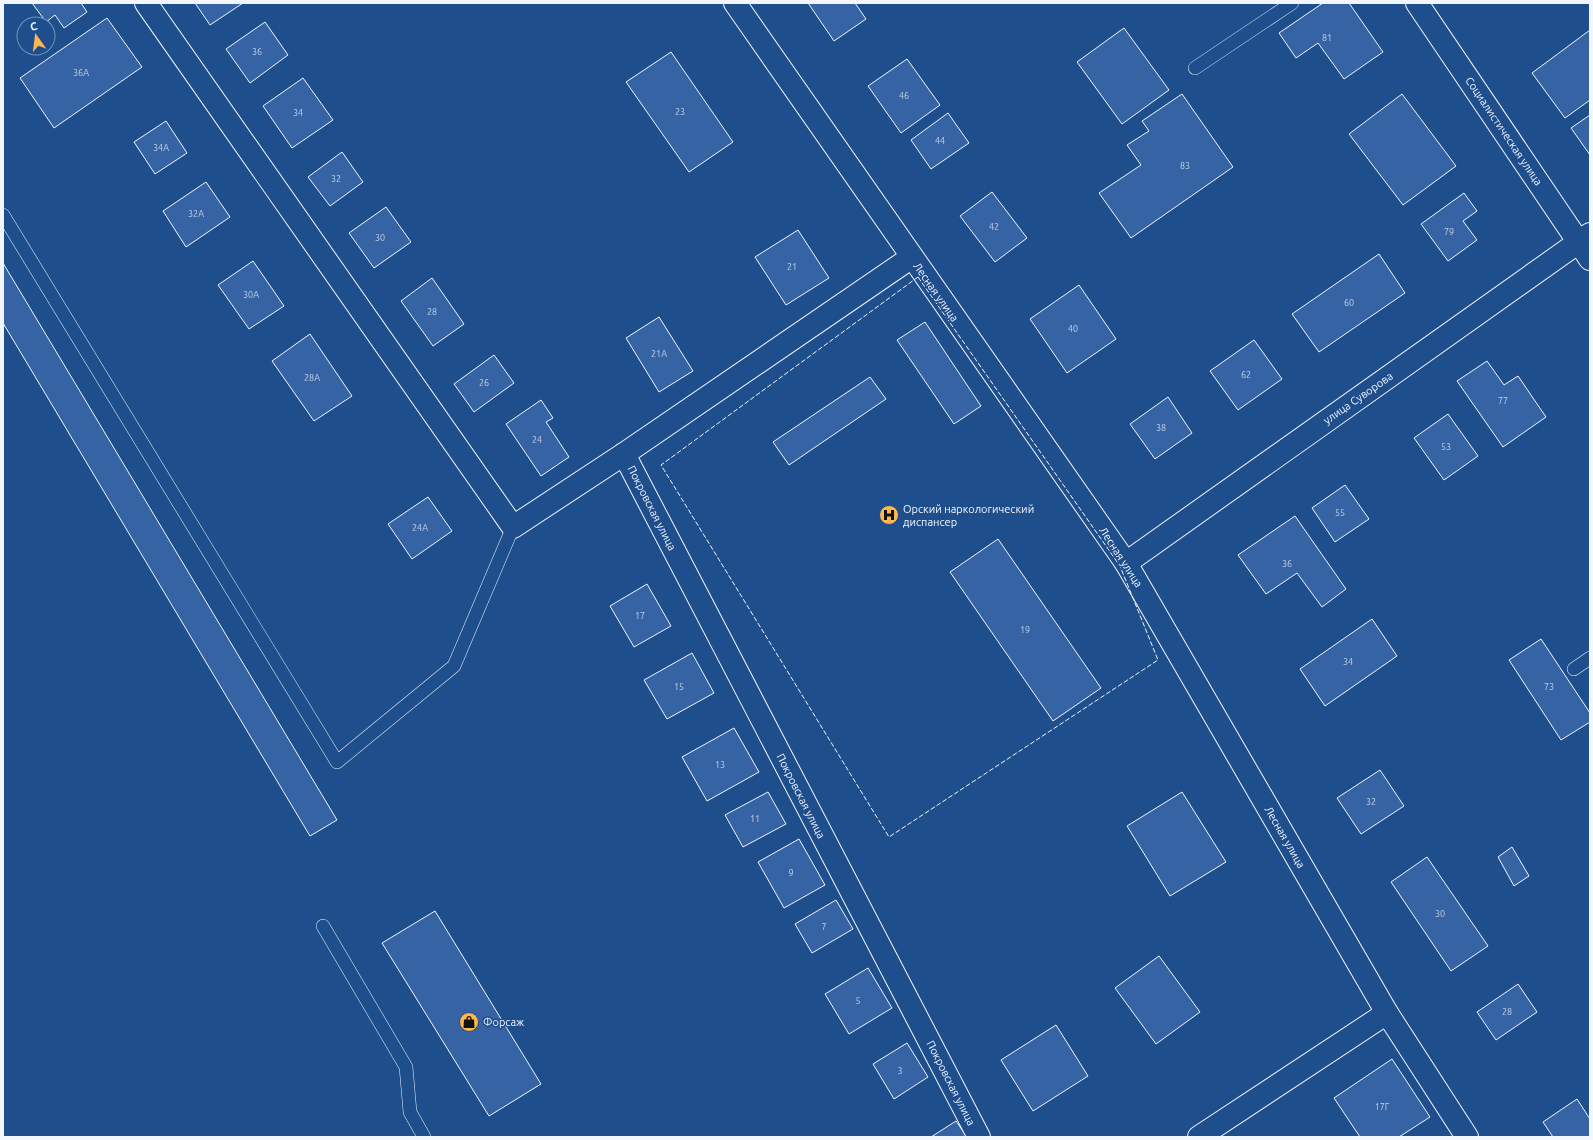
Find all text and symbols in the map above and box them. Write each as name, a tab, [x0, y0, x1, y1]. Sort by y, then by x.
north arrow	[16, 16, 56, 56]
text: С	[29, 20, 38, 33]
house number: 81	[1322, 33, 1332, 43]
house number: 36	[252, 47, 262, 57]
house number: 36А	[73, 68, 89, 78]
street label: Социалистическая улица	[1463, 75, 1545, 187]
house number: 46	[899, 91, 909, 101]
house number: 23	[675, 107, 685, 117]
house number: 34	[293, 108, 303, 118]
house number: 44	[935, 136, 945, 146]
house number: 34А	[153, 143, 169, 153]
house number: 83	[1180, 161, 1190, 171]
house number: 32	[331, 174, 341, 184]
house number: 32А	[188, 209, 204, 219]
house number: 42	[989, 222, 999, 232]
house number: 79	[1444, 227, 1454, 237]
house number: 30	[375, 233, 385, 243]
street label: Лесная улица	[911, 260, 961, 324]
house number: 21	[787, 262, 797, 272]
house number: 30А	[243, 290, 259, 300]
house number: 60	[1344, 298, 1354, 308]
house number: 28	[427, 307, 437, 317]
house number: 40	[1068, 324, 1078, 334]
house number: 21А	[651, 349, 667, 359]
house number: 62	[1241, 370, 1251, 380]
street label: улица Суворова	[1321, 370, 1395, 426]
house number: 28А	[304, 373, 320, 383]
house number: 26	[479, 378, 489, 388]
house number: 77	[1498, 396, 1508, 406]
house number: 38	[1156, 423, 1166, 433]
house number: 24	[532, 435, 542, 445]
house number: 53	[1441, 442, 1451, 452]
street label: Покровская улица	[625, 464, 679, 552]
place label: Орский наркологический диспансер	[903, 503, 1034, 528]
hospital icon: Орский наркологический диспансер	[878, 504, 900, 526]
house number: 55	[1335, 508, 1345, 518]
house number: 24А	[412, 523, 428, 533]
street label: Лесная улица	[1097, 525, 1145, 589]
house number: 36	[1282, 559, 1292, 569]
house number: 17	[635, 611, 645, 621]
house number: 19	[1020, 625, 1030, 635]
house number: 34	[1343, 657, 1353, 667]
house number: 15	[674, 682, 684, 692]
house number: 73	[1544, 682, 1554, 692]
street label: Покровская улица	[774, 752, 828, 840]
house number: 13	[715, 760, 725, 770]
house number: 32	[1366, 797, 1376, 807]
street label: Лесная улица	[1262, 804, 1308, 870]
house number: 11	[750, 814, 760, 824]
house number: 9	[788, 868, 794, 878]
house number: 30	[1435, 909, 1445, 919]
house number: 7	[821, 922, 827, 932]
house number: 5	[855, 996, 861, 1006]
house number: 28	[1502, 1007, 1512, 1017]
shop icon: Форсаж	[458, 1011, 480, 1033]
place label: Форсаж	[483, 1016, 524, 1028]
street label: Покровская улица	[924, 1039, 978, 1127]
house number: 3	[897, 1066, 903, 1076]
house number: 17Г	[1375, 1102, 1390, 1112]

